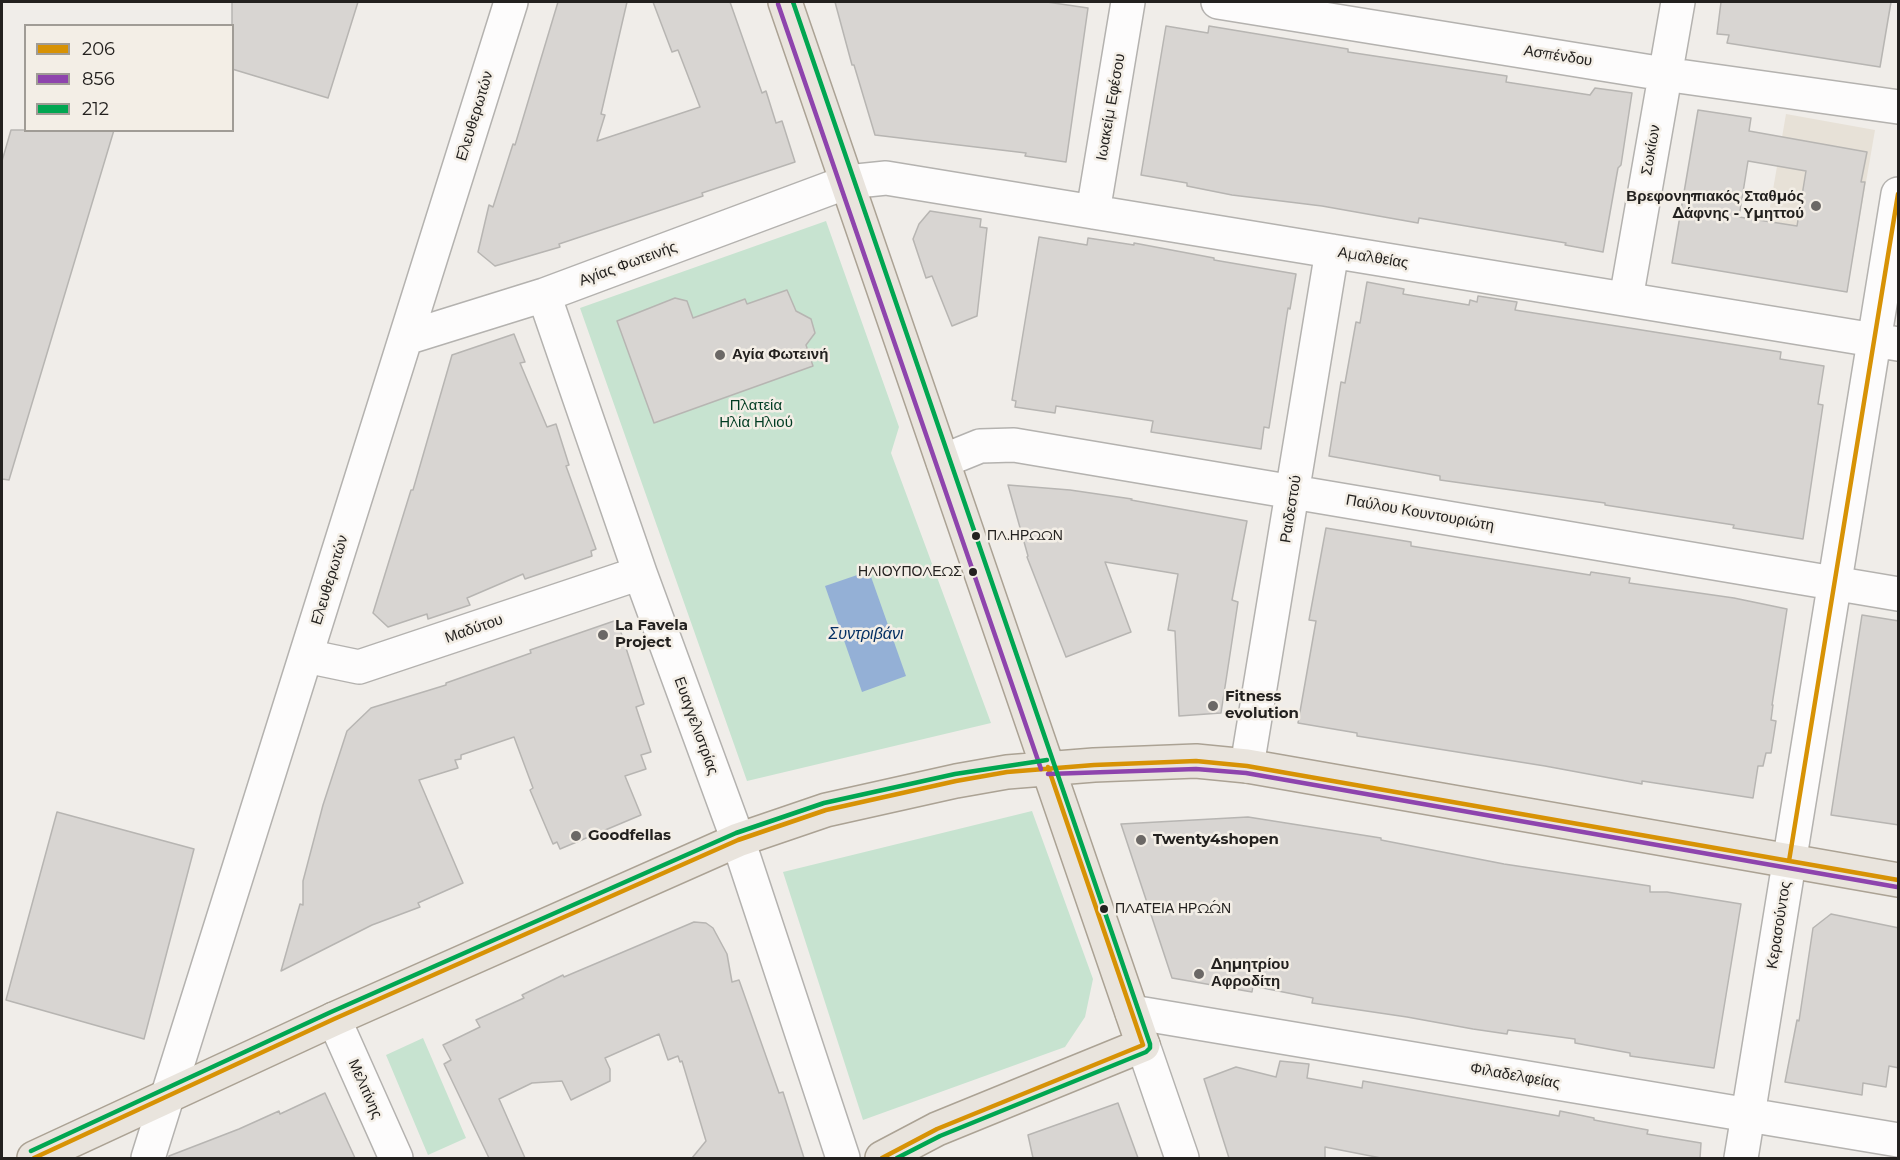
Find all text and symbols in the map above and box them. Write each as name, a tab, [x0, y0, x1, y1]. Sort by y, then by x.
legend	[24, 24, 234, 132]
text: 206	[82, 38, 115, 60]
street label: Ασπένδου	[1522, 42, 1594, 70]
street label: Ιωακείμ Εφέσου	[1093, 52, 1129, 162]
text: 856	[82, 68, 115, 90]
street label: Ελευθερωτών	[453, 69, 497, 163]
text: 212	[82, 98, 109, 120]
street label: Σωκίων	[1638, 123, 1664, 177]
place label: Βρεφονηπιακός Σταθμός Δάφνης - Υμηττού	[1626, 188, 1804, 223]
marker: Βρεφονηπιακός Σταθμός Δάφνης - Υμηττού	[1809, 199, 1823, 213]
street label: Αγίας Φωτεινής	[577, 238, 679, 290]
street label: Αμαλθείας	[1336, 244, 1410, 272]
place label: Αγία Φωτεινή	[732, 346, 828, 364]
marker: Αγία Φωτεινή	[713, 348, 727, 362]
park label: Πλατεία Ηλία Ηλιού	[719, 397, 793, 432]
street label: Ραιδεστού	[1277, 474, 1305, 544]
street label: Παύλου Κουντουριώτη	[1345, 491, 1495, 535]
place label: ΠΛ.ΗΡΩΩΝ	[987, 528, 1063, 544]
marker: ΠΛ.ΗΡΩΩΝ	[970, 530, 982, 542]
street label: Ελευθερωτών	[308, 533, 352, 627]
place label: ΗΛΙΟΥΠΟΛΕΩΣ	[858, 564, 962, 580]
marker: ΗΛΙΟΥΠΟΛΕΩΣ	[967, 566, 979, 578]
street label: Μαδύτου	[443, 611, 505, 647]
place label: La Favela Project	[615, 617, 688, 652]
water label: Συντριβάνι	[829, 624, 903, 644]
marker: La Favela Project	[596, 628, 610, 642]
street label: Ευαγγελιστρίας	[670, 675, 722, 777]
place label: Fitness evolution	[1225, 688, 1299, 723]
marker: Fitness evolution	[1206, 699, 1220, 713]
place label: Goodfellas	[588, 827, 671, 845]
marker: Goodfellas	[569, 829, 583, 843]
place label: Twenty4shopen	[1153, 831, 1279, 849]
marker: Twenty4shopen	[1134, 833, 1148, 847]
street label: Κερασούντος	[1763, 880, 1795, 970]
place label: ΠΛΑΤΕΙΑ ΗΡΏΩΝ	[1115, 901, 1231, 917]
marker: ΠΛΑΤΕΙΑ ΗΡΏΩΝ	[1098, 903, 1110, 915]
place label: Δημητρίου Αφροδίτη	[1211, 956, 1289, 991]
marker: Δημητρίου Αφροδίτη	[1192, 967, 1206, 981]
street label: Μελιτίνης	[344, 1057, 386, 1121]
street label: Φιλαδελφείας	[1469, 1059, 1561, 1093]

